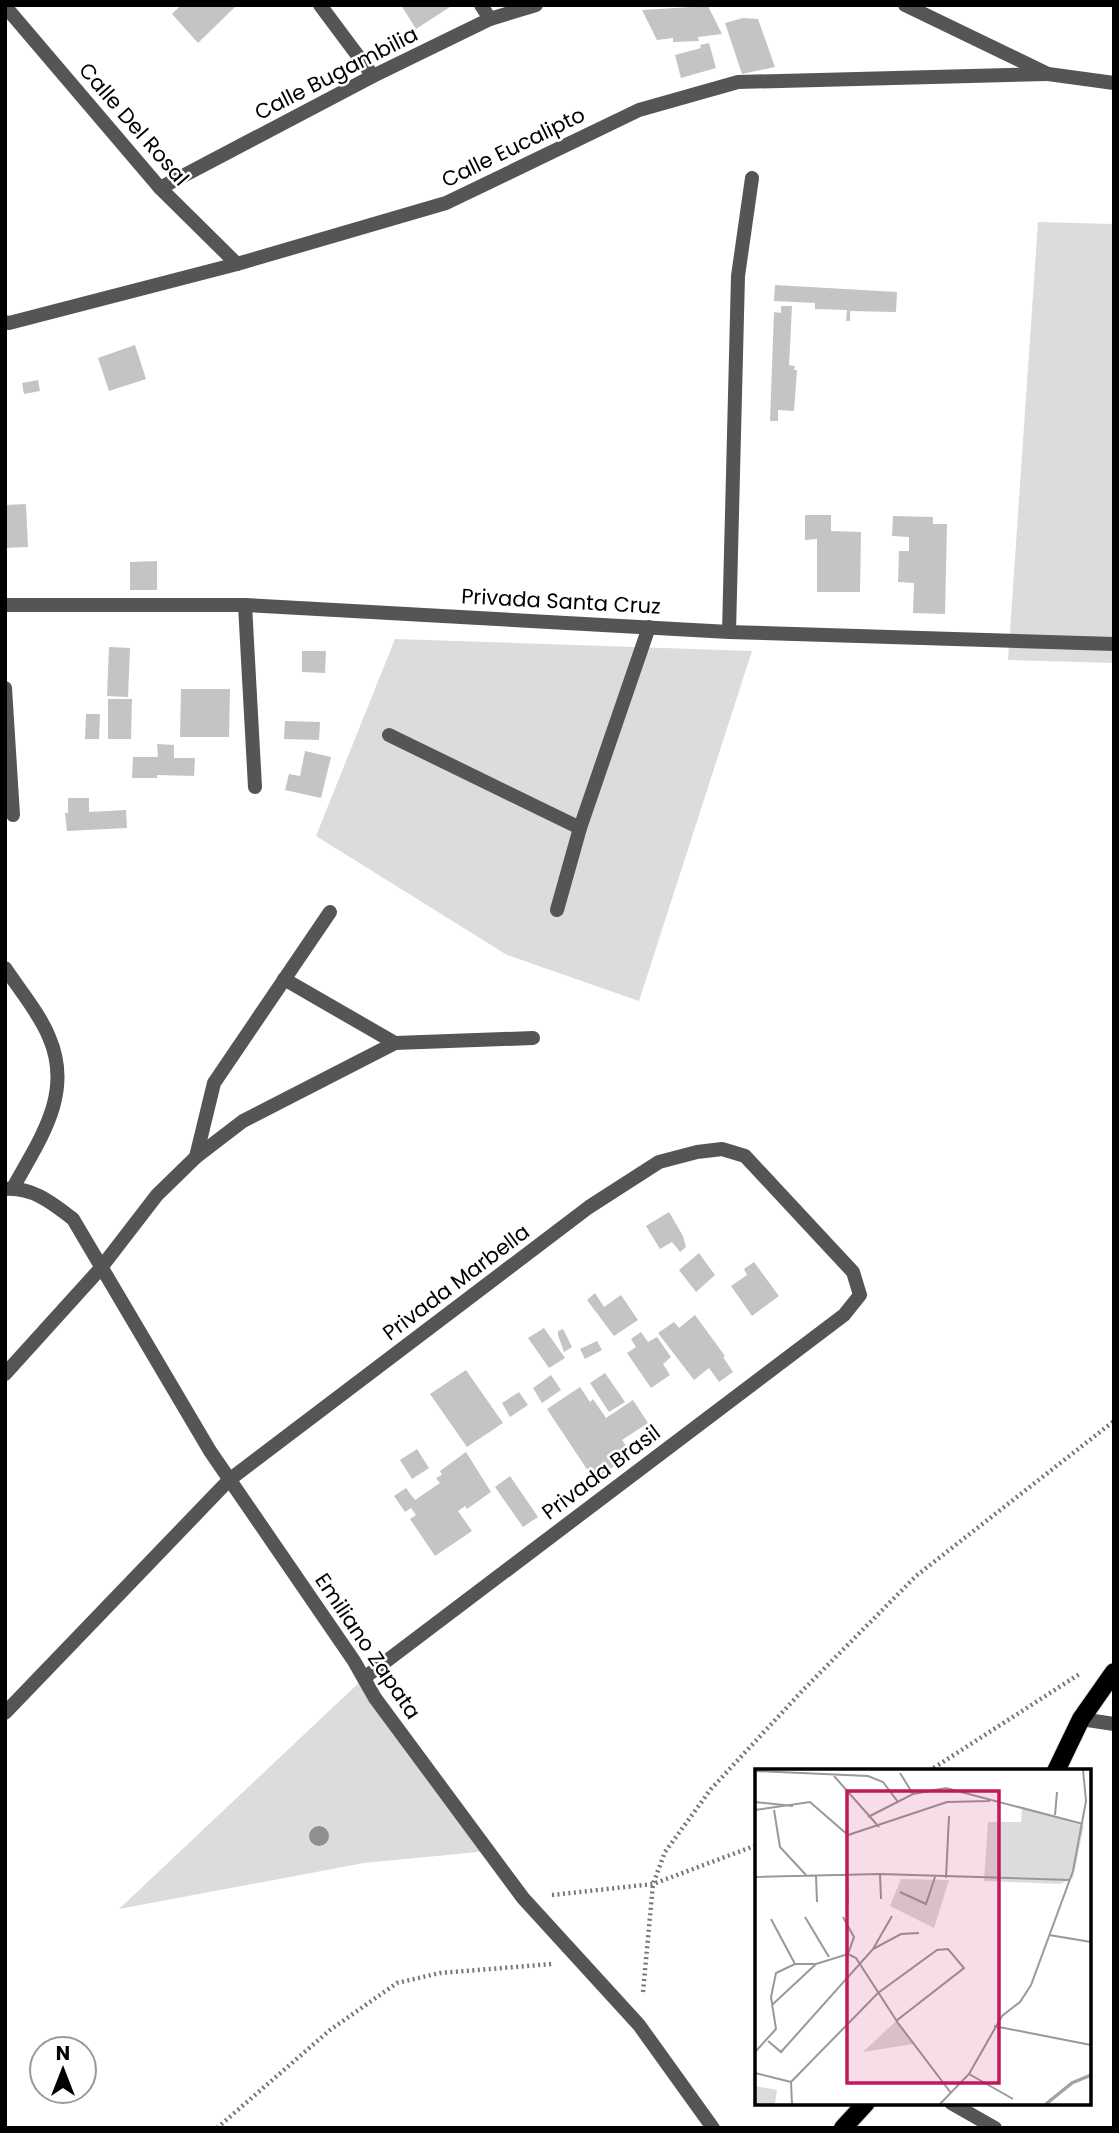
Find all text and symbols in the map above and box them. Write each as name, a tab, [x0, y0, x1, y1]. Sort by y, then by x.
street label: Calle Bugambilia	[249, 19, 423, 127]
street label: Calle Del Rosal	[72, 56, 196, 192]
street label: Calle Eucalipto	[436, 100, 590, 194]
street label: Privada Santa Cruz	[461, 581, 661, 621]
street label: Privada Marbella	[377, 1217, 535, 1347]
street label: Privada Brasil	[536, 1418, 666, 1526]
street label: Emiliano Zapata	[308, 1567, 428, 1725]
inset map	[755, 1769, 1091, 2105]
north arrow	[28, 2035, 98, 2105]
text: N	[56, 2040, 70, 2067]

